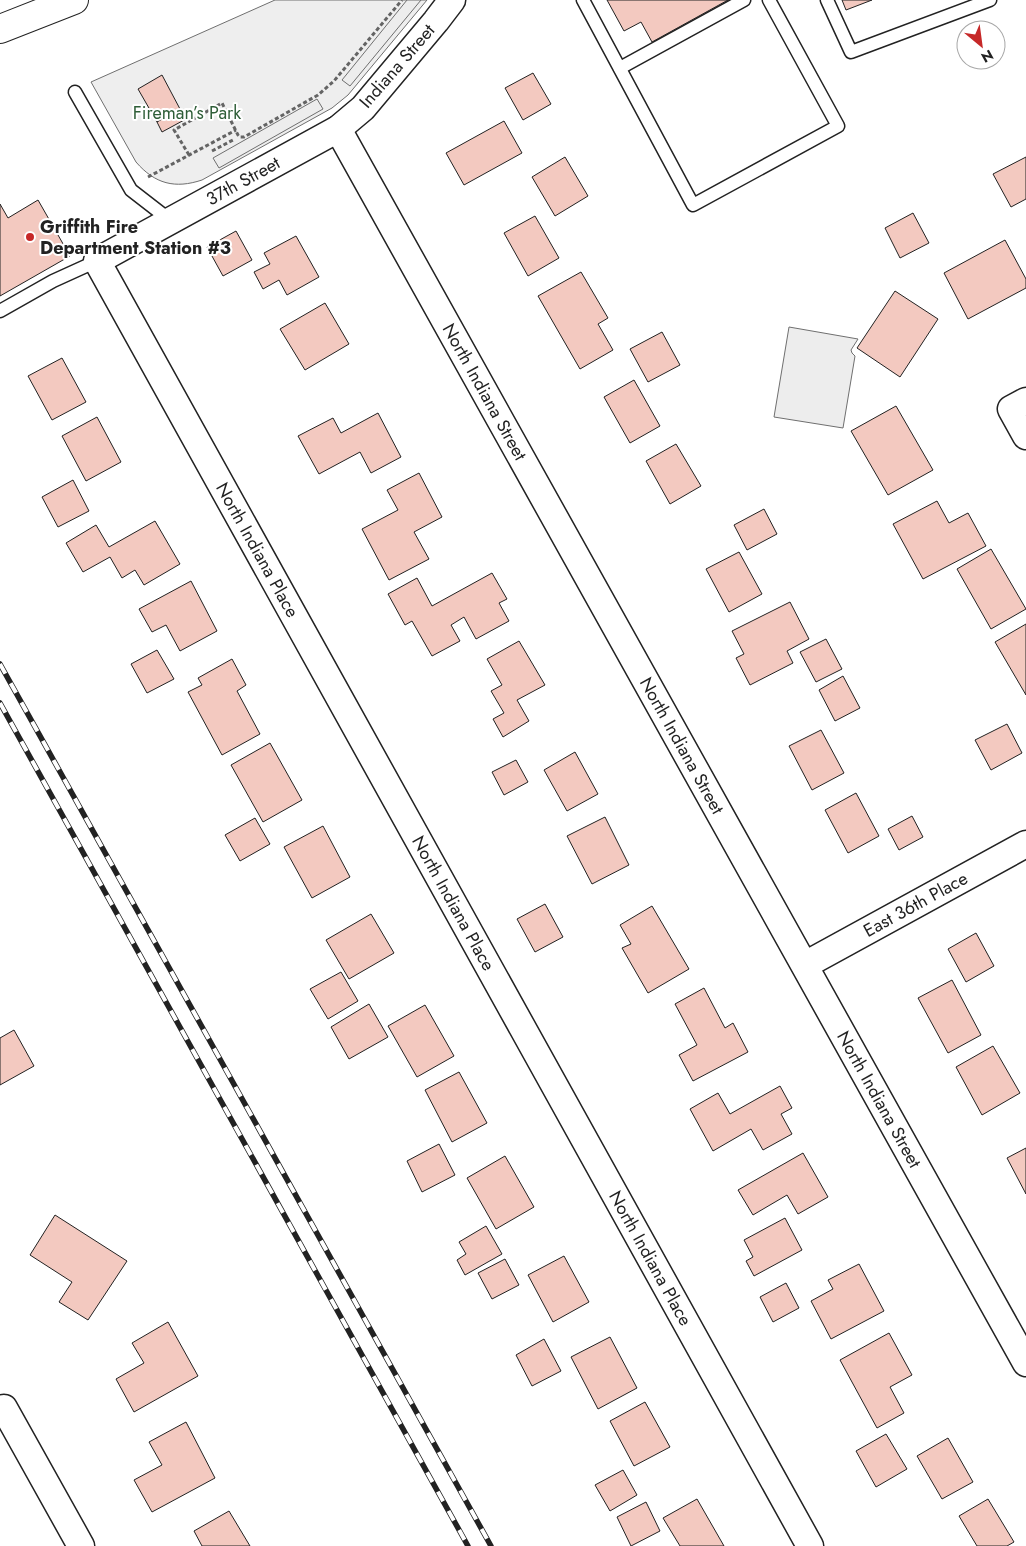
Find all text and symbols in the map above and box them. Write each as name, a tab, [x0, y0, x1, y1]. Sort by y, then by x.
street label: Indiana Street	[353, 18, 441, 114]
north arrow	[956, 20, 1006, 70]
text: N	[978, 45, 997, 68]
park label: Fireman’s Park	[133, 100, 241, 126]
street label: 37th Street	[201, 150, 285, 212]
place label: Griffith Fire Department Station #3	[40, 214, 231, 261]
marker: Griffith Fire Department Station #3	[24, 231, 36, 243]
street label: North Indiana Street	[436, 319, 534, 466]
street label: North Indiana Place	[209, 478, 305, 622]
street label: North Indiana Street	[633, 672, 731, 819]
street label: North Indiana Place	[405, 831, 501, 976]
street label: East 36th Place	[859, 865, 972, 944]
street label: North Indiana Street	[830, 1026, 928, 1173]
street label: North Indiana Place	[602, 1186, 698, 1331]

